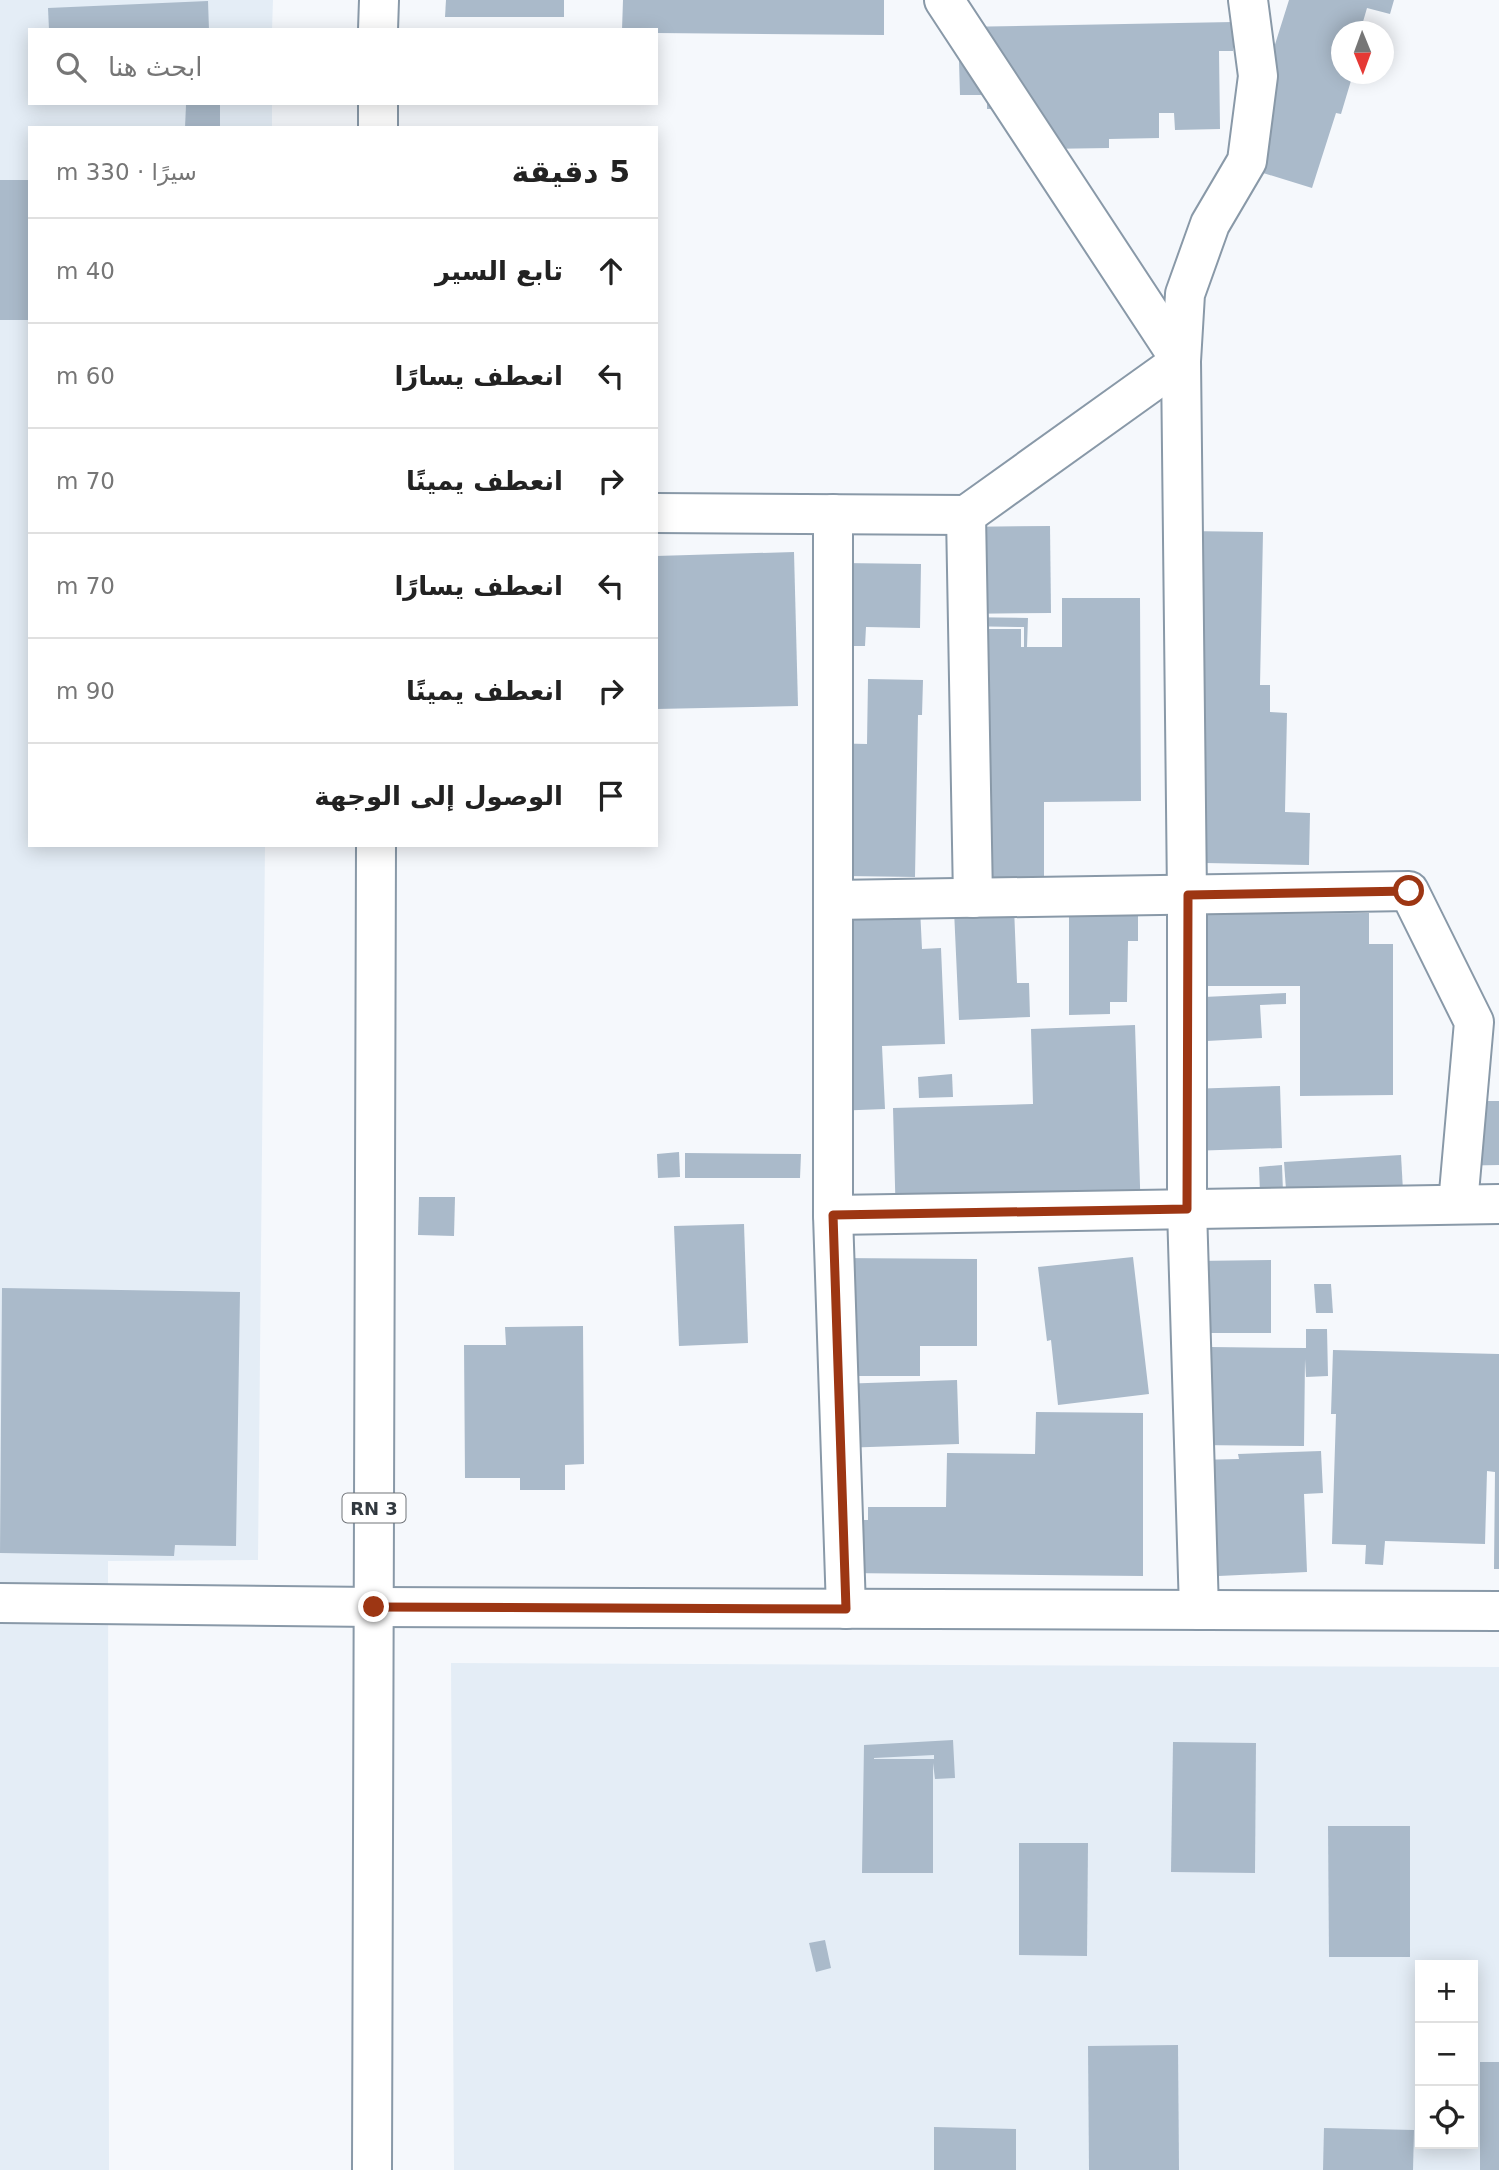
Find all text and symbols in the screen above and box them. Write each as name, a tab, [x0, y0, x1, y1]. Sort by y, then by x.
north arrow	[1331, 21, 1394, 84]
search box	[28, 28, 658, 105]
icon: search	[52, 48, 90, 86]
text: ابحث هنا	[108, 52, 203, 82]
text: 5 دقيقة	[512, 154, 630, 189]
text: سيرًا · 330 m	[56, 159, 197, 185]
icon: ahead	[592, 252, 630, 290]
text: تابع السير	[435, 256, 563, 286]
text: 40 m	[56, 258, 115, 284]
icon: left	[592, 357, 630, 395]
text: انعطف يسارًا	[394, 361, 563, 391]
text: 60 m	[56, 363, 115, 389]
icon: right	[592, 462, 630, 500]
text: انعطف يمينًا	[406, 466, 563, 496]
text: 70 m	[56, 468, 115, 494]
icon: left	[592, 567, 630, 605]
text: انعطف يسارًا	[394, 571, 563, 601]
text: 70 m	[56, 573, 115, 599]
icon: right	[592, 672, 630, 710]
text: انعطف يمينًا	[406, 676, 563, 706]
text: 90 m	[56, 678, 115, 704]
icon: arrive	[592, 777, 630, 815]
text: الوصول إلى الوجهة	[314, 781, 563, 811]
route start	[1393, 875, 1424, 906]
road number: RN 3	[342, 1493, 406, 1522]
route end	[358, 1591, 389, 1622]
map controls	[1415, 1960, 1478, 2149]
button: +	[1415, 1960, 1478, 2023]
button: −	[1415, 2023, 1478, 2086]
button: locate	[1415, 2086, 1478, 2149]

